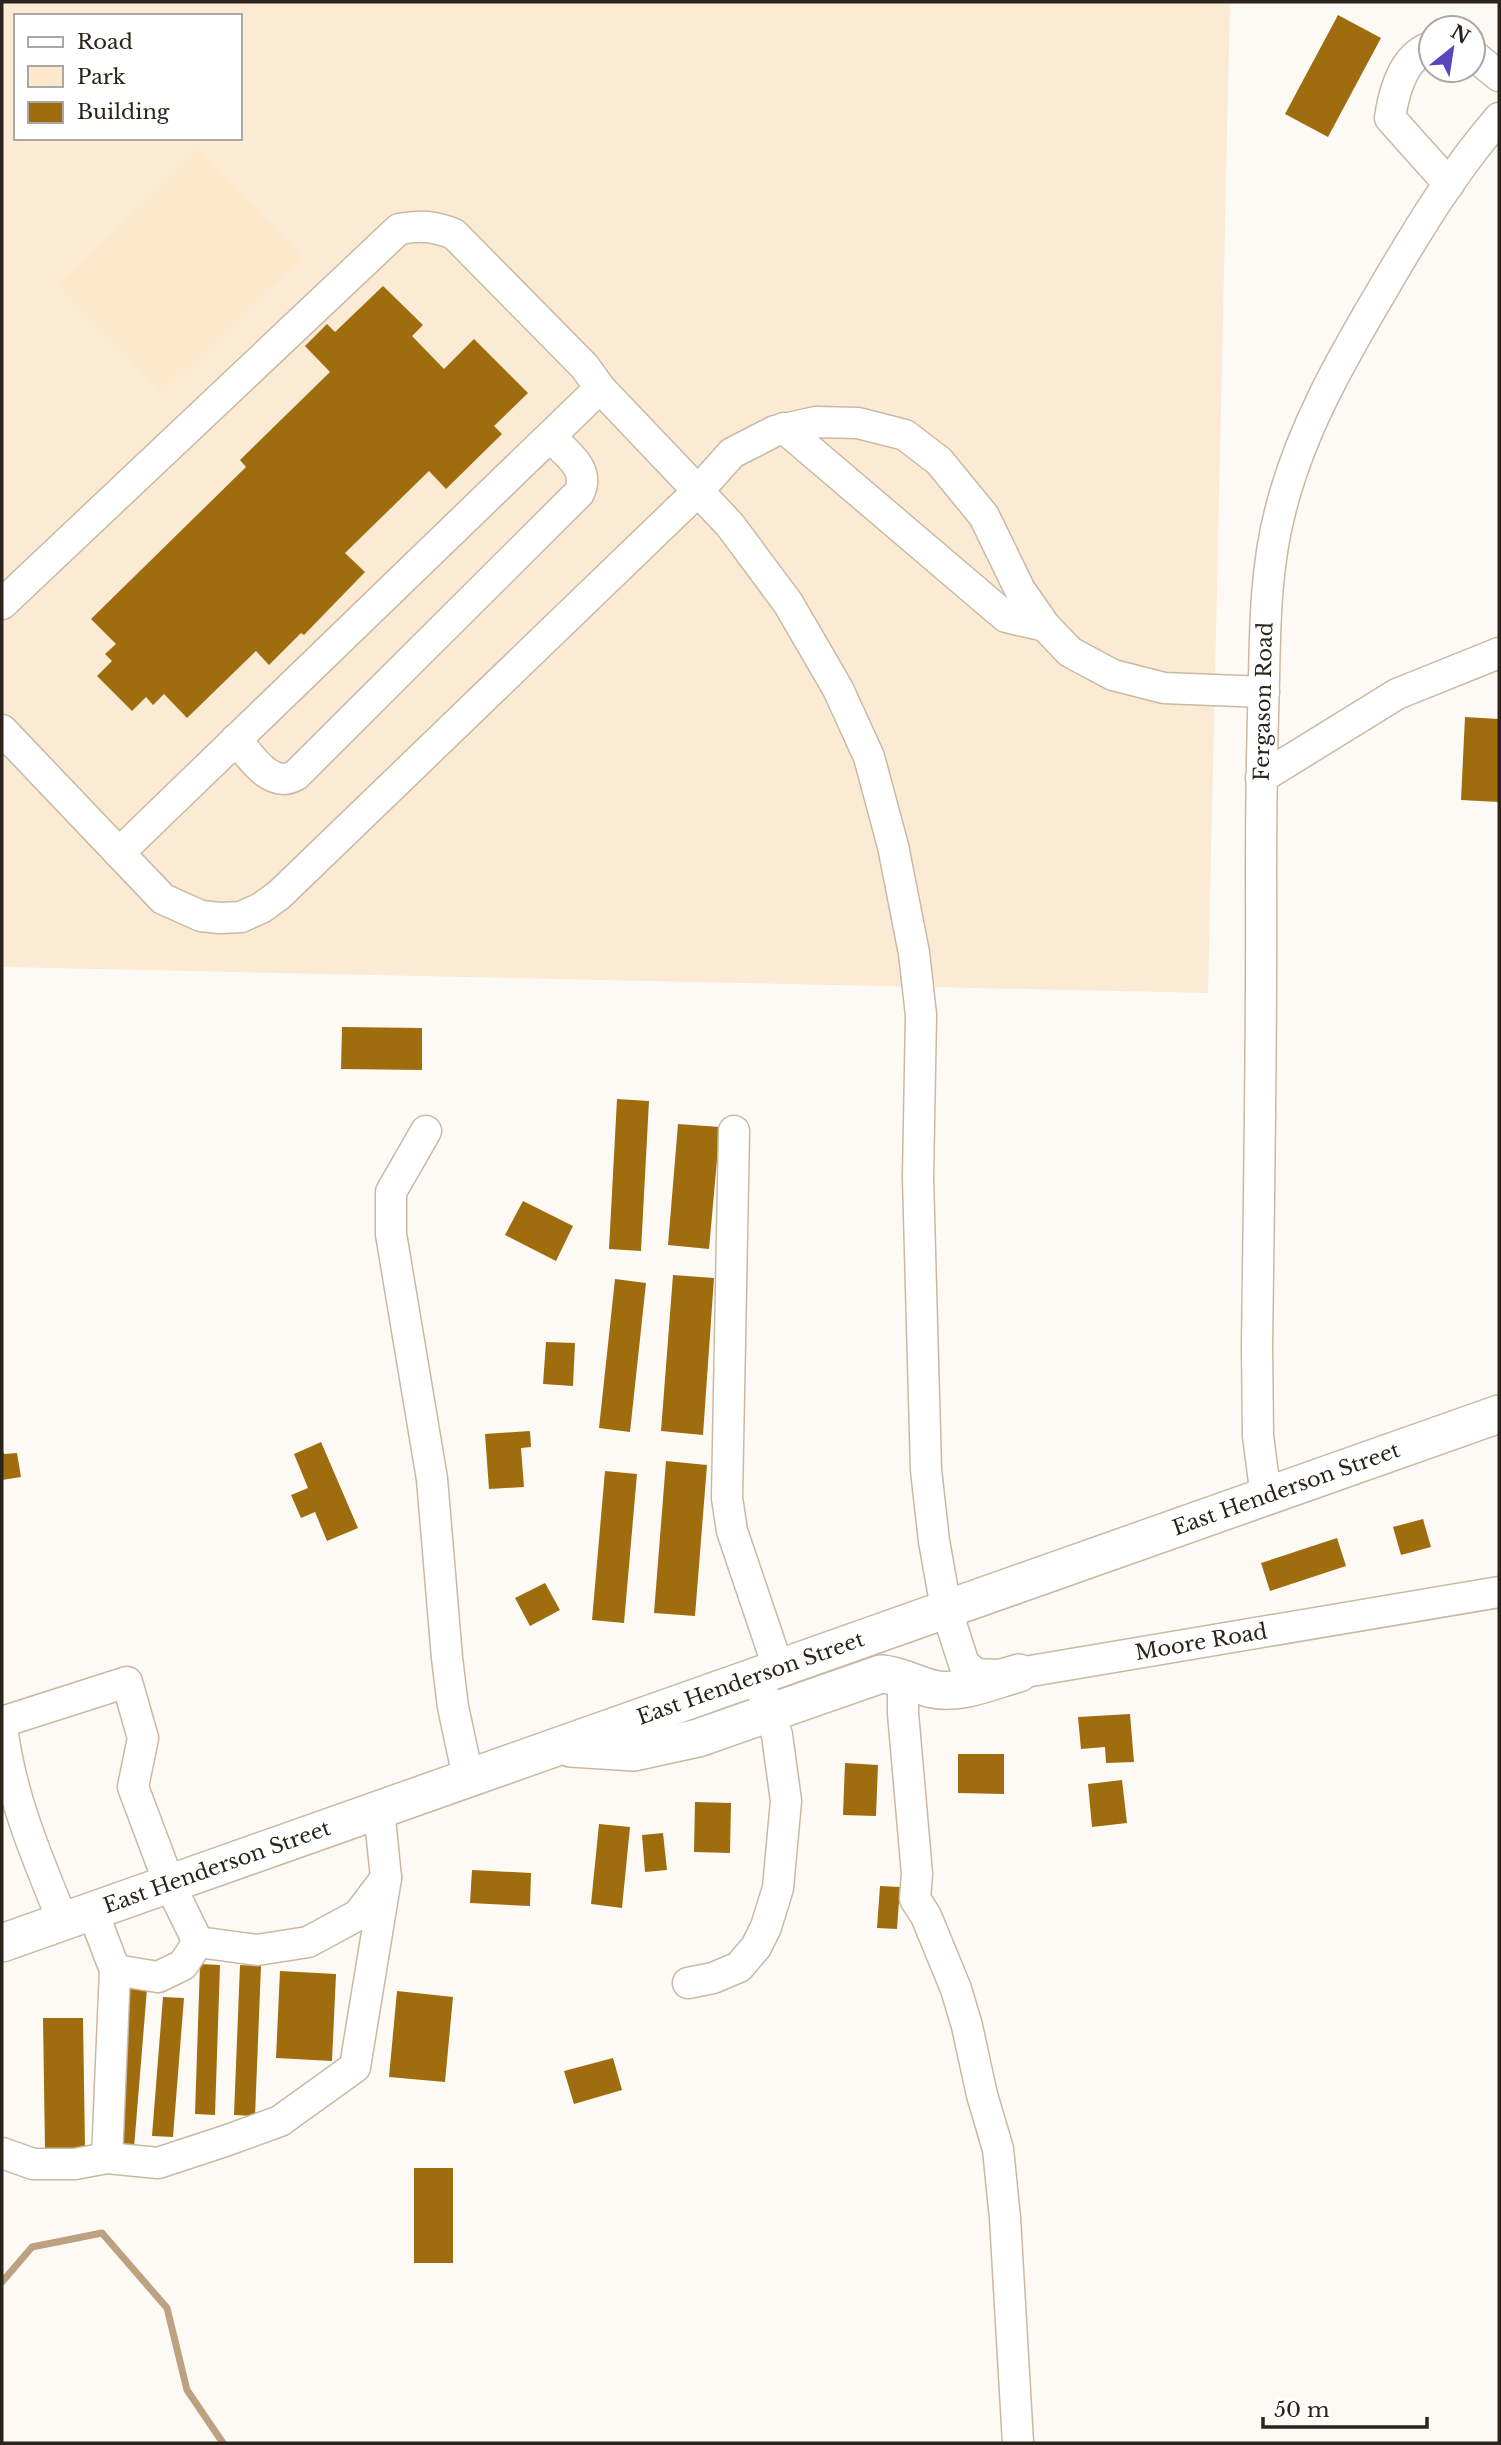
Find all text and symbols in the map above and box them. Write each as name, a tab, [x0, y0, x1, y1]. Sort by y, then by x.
legend	[14, 14, 242, 140]
north arrow	[1417, 14, 1487, 84]
text: N	[1447, 20, 1474, 49]
text: Road	[77, 29, 133, 55]
text: Park	[77, 64, 126, 90]
text: Building	[77, 99, 170, 125]
street label: Fergason Road	[1249, 621, 1278, 781]
street label: East Henderson Street	[1169, 1437, 1403, 1541]
street label: Moore Road	[1133, 1618, 1269, 1666]
street label: East Henderson Street	[634, 1626, 868, 1731]
street label: East Henderson Street	[100, 1815, 334, 1919]
scale bar	[1263, 2386, 1428, 2430]
text: 50 m	[1274, 2397, 1330, 2423]

